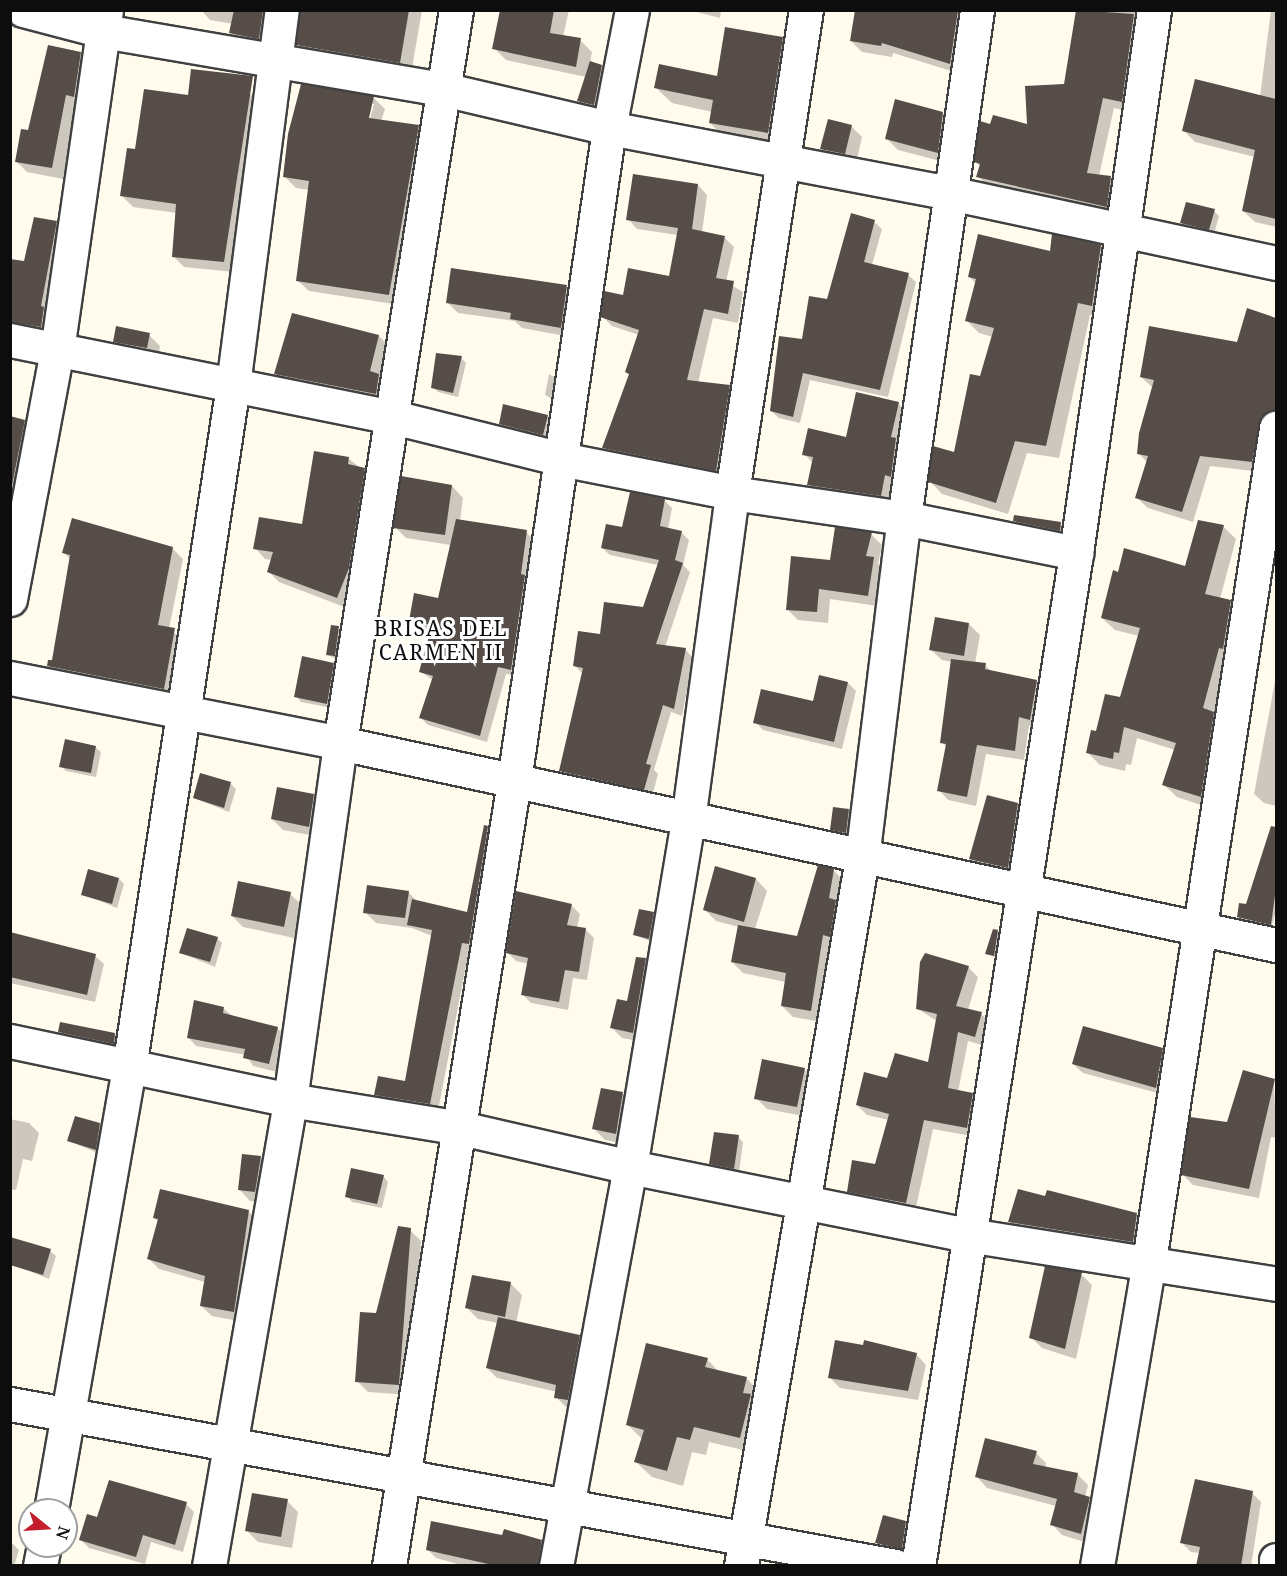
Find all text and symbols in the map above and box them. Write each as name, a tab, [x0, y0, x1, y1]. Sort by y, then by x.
district label: BRISAS DEL CARMEN II	[374, 615, 508, 665]
north arrow	[18, 1498, 78, 1558]
text: N	[51, 1524, 76, 1542]

